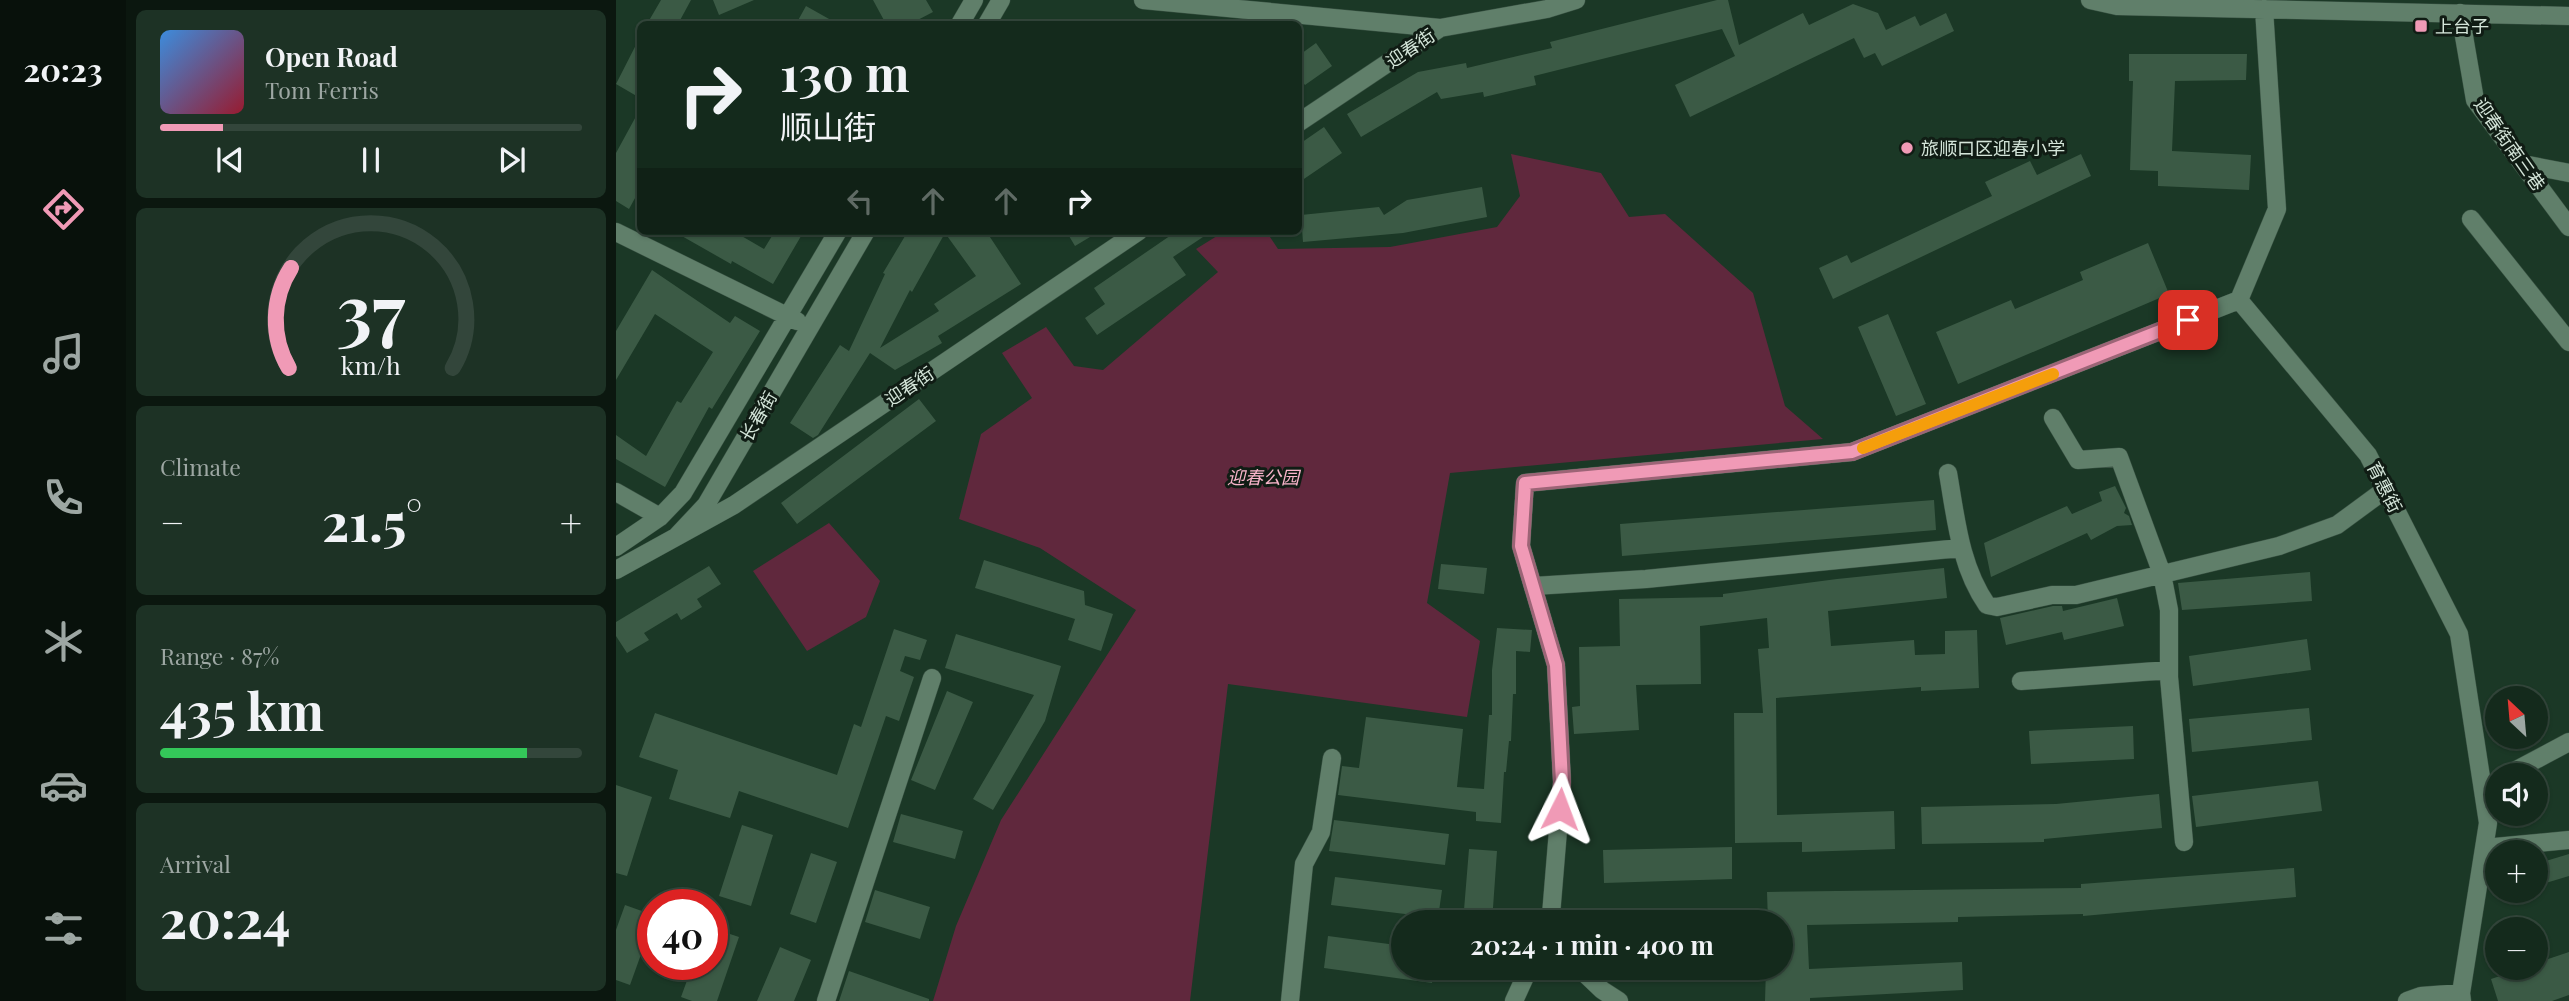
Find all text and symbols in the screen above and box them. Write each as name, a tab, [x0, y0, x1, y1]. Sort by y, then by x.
place label: 上台子	[2435, 14, 2489, 38]
marker: 上台子	[2413, 18, 2429, 34]
street label: 迎春街	[1381, 23, 1439, 73]
text: Open Road	[265, 39, 398, 74]
text: 130 m	[780, 39, 910, 104]
text: 20:23	[23, 47, 103, 90]
icon: right	[665, 49, 756, 140]
text: Tom Ferris	[265, 74, 379, 105]
street label: 迎春街南三巷	[2469, 93, 2551, 195]
text: 顺山街	[780, 104, 876, 147]
place label: 旅顺口区迎春小学	[1921, 136, 2065, 160]
marker: 旅顺口区迎春小学	[1899, 140, 1915, 156]
icon: previous	[211, 141, 249, 179]
icon: pause	[352, 141, 390, 179]
icon: next	[493, 141, 531, 179]
icon: left	[841, 182, 879, 220]
icon: ahead	[914, 182, 952, 220]
icon: ahead	[987, 182, 1025, 220]
icon: right	[1060, 182, 1098, 220]
icon: directions	[39, 185, 88, 234]
text: 37	[337, 260, 406, 357]
pin	[2158, 290, 2218, 350]
icon: arrive	[2169, 301, 2207, 339]
icon: music	[39, 329, 88, 378]
text: km/h	[341, 348, 401, 381]
street label: 迎春街	[880, 361, 938, 411]
street label: 长春街	[734, 387, 782, 445]
text: Climate	[160, 451, 241, 482]
street label: 育惠街	[2362, 457, 2408, 517]
park label: 迎春公园	[1227, 465, 1302, 489]
icon: phone	[39, 473, 88, 522]
text: 21.5°	[322, 486, 422, 555]
text: −	[160, 496, 185, 547]
text: +	[560, 496, 582, 547]
icon: climate	[39, 617, 88, 666]
text: Range · 87%	[160, 640, 279, 671]
text: 435 km	[160, 675, 324, 744]
north arrow	[2485, 686, 2548, 749]
map controls	[2485, 686, 2548, 980]
icon: car	[39, 761, 88, 810]
button: sound	[2485, 763, 2548, 826]
position arrow	[1523, 772, 1597, 846]
button: +	[2485, 840, 2548, 903]
text: Arrival	[160, 848, 231, 879]
text: 20:24	[160, 883, 290, 952]
speed limit sign: 40	[637, 889, 728, 980]
icon: filters	[39, 904, 88, 953]
button: −	[2485, 917, 2548, 980]
text: 20:24 · 1 min · 400 m	[1470, 927, 1714, 962]

